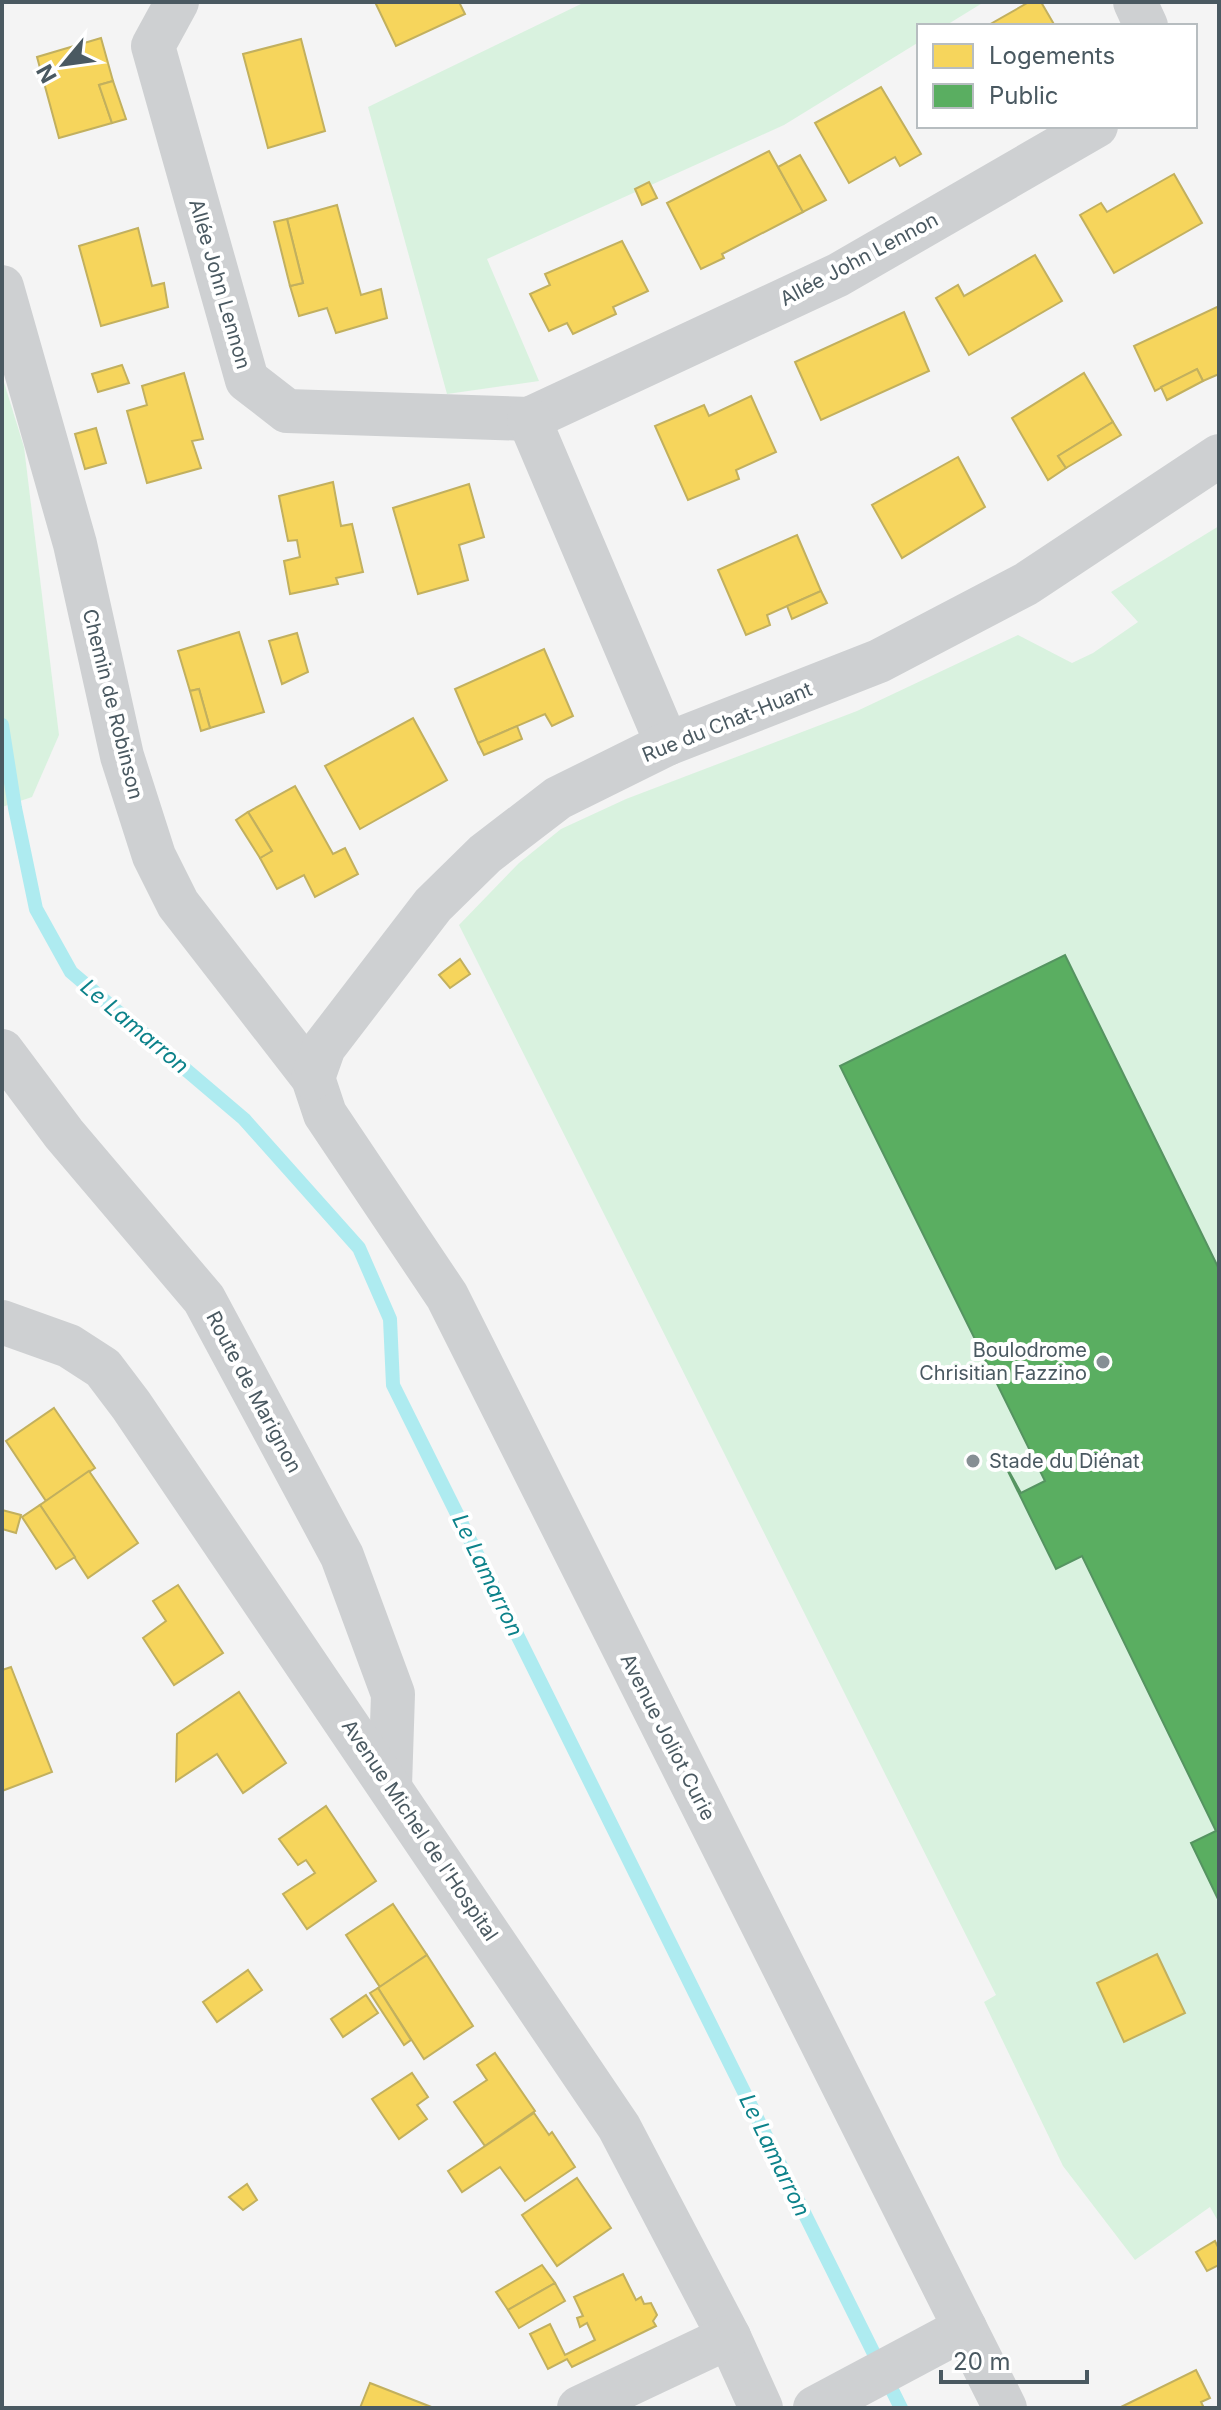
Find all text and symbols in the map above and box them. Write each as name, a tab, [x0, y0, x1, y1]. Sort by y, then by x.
north arrow	[24, 24, 104, 104]
legend	[917, 24, 1197, 128]
text: Logements	[989, 41, 1115, 70]
text: N	[31, 60, 62, 87]
text: Public	[989, 81, 1059, 110]
street label: Allée John Lennon	[184, 196, 256, 372]
street label: Allée John Lennon	[776, 207, 942, 311]
street label: Chemin de Robinson	[78, 606, 148, 802]
street label: Rue du Chat-Huant	[639, 677, 816, 767]
water label: Le Lamarron	[76, 973, 194, 1079]
street label: Route de Marignon	[201, 1307, 307, 1477]
place label: Boulodrome Chrisitian Fazzino	[919, 1338, 1087, 1385]
marker: Boulodrome Chrisitian Fazzino	[1094, 1353, 1112, 1371]
place label: Stade du Diénat	[989, 1449, 1140, 1473]
marker: Stade du Diénat	[964, 1452, 982, 1470]
water label: Le Lamarron	[447, 1510, 529, 1640]
street label: Avenue Joliot Curie	[616, 1650, 720, 1824]
street label: Avenue Michel de l'Hospital	[337, 1715, 503, 1945]
water label: Le Lamarron	[734, 2090, 816, 2220]
scale bar	[941, 2334, 1087, 2384]
text: 20 m	[953, 2347, 1011, 2376]

